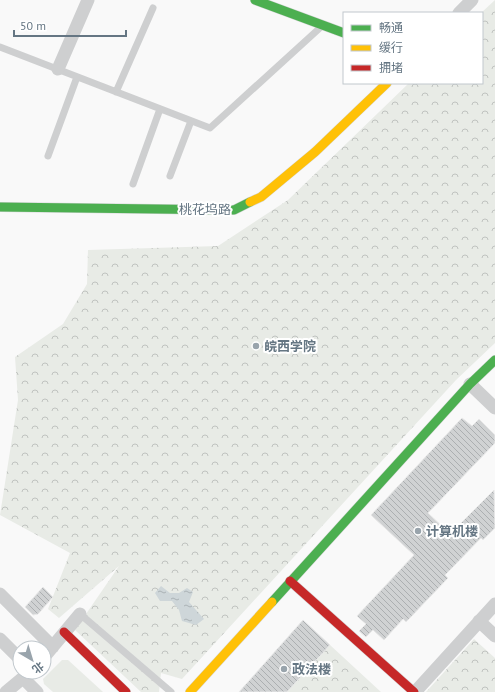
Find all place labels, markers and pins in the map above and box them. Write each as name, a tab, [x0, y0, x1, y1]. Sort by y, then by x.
place label: 皖西学院	[264, 338, 316, 355]
marker: 皖西学院	[251, 341, 261, 351]
place label: 计算机楼	[426, 523, 478, 540]
marker: 计算机楼	[413, 526, 423, 536]
place label: 政法楼	[292, 661, 331, 678]
marker: 政法楼	[279, 664, 289, 674]

